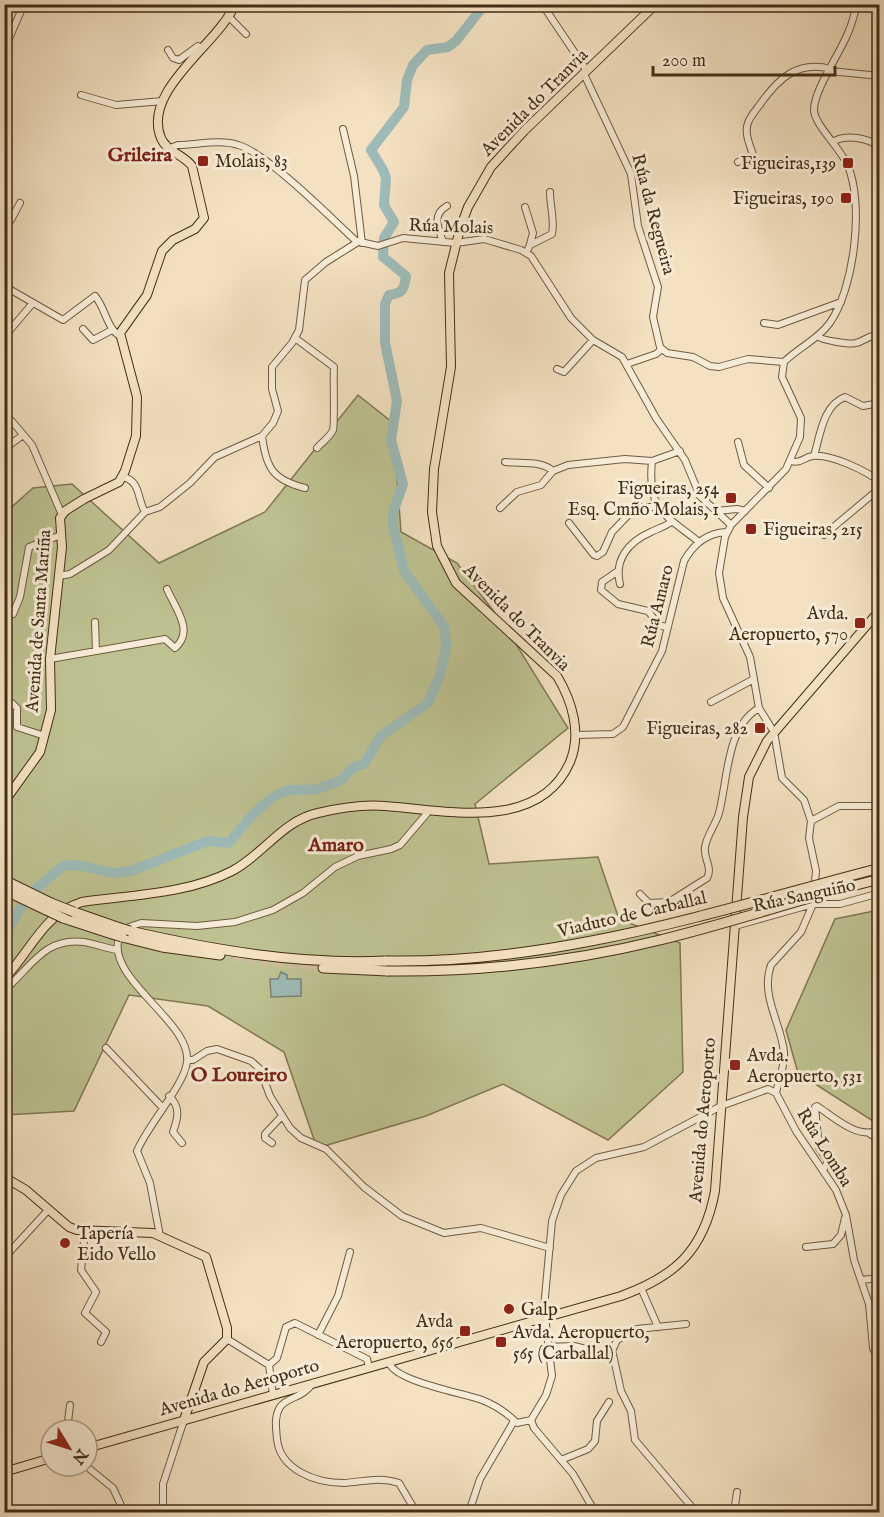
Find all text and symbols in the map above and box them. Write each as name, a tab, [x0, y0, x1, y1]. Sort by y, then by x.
scale bar	[653, 39, 834, 77]
street label: Avenida do Tranvia	[476, 44, 594, 162]
text: 200 m	[662, 50, 706, 73]
district label: Grileira	[108, 143, 173, 168]
place label: Molais, 83	[215, 151, 288, 174]
street label: Rúa da Regueira	[625, 151, 680, 278]
place label: Figueiras,139	[741, 153, 836, 176]
marker: Molais, 83	[196, 154, 210, 168]
marker: Figueiras,139	[841, 156, 855, 170]
place label: Figueiras, 190	[733, 188, 834, 211]
marker: Figueiras, 190	[839, 191, 853, 205]
street label: Rúa Molais	[408, 215, 494, 240]
place label: Figueiras, 254 Esq. Cmño Molais, 1	[568, 478, 719, 522]
marker: Figueiras, 254 Esq. Cmño Molais, 1	[724, 491, 738, 505]
place label: Figueiras, 215	[763, 519, 863, 542]
marker: Figueiras, 215	[744, 522, 758, 536]
street label: Avenida de Santa Mariña	[22, 529, 57, 714]
street label: Avenida do Tranvia	[457, 559, 575, 677]
street label: Rúa Amaro	[637, 562, 680, 650]
place label: Avda. Aeropuerto, 570	[728, 603, 848, 647]
marker: Avda. Aeropuerto, 570	[853, 616, 867, 630]
place label: Figueiras, 282	[646, 718, 748, 741]
marker: Figueiras, 282	[753, 721, 767, 735]
district label: Amaro	[307, 833, 364, 858]
street label: Rúa Sanguiño	[751, 874, 858, 919]
street label: Viaduto de Carballal	[555, 887, 709, 944]
street label: Avenida do Aeroporto	[685, 1036, 722, 1205]
place label: Avda. Aeropuerto, 531	[746, 1045, 862, 1089]
marker: Avda. Aeropuerto, 531	[728, 1058, 742, 1072]
district label: O Loureiro	[191, 1063, 287, 1088]
street label: Rúa Lomba	[791, 1104, 857, 1192]
place label: Tapería Eido Vello	[77, 1223, 156, 1267]
marker: Tapería Eido Vello	[58, 1236, 72, 1250]
place label: Galp	[521, 1299, 558, 1322]
marker: Galp	[502, 1302, 516, 1316]
place label: Avda Aeropuerto, 656	[335, 1311, 453, 1355]
place label: Avda. Aeropuerto, 565 (Carballal)	[512, 1322, 649, 1366]
marker: Avda Aeropuerto, 656	[458, 1324, 472, 1338]
marker: Avda. Aeropuerto, 565 (Carballal)	[494, 1335, 508, 1349]
street label: Avenida do Aeroporto	[156, 1355, 322, 1423]
north arrow	[39, 1418, 99, 1478]
text: N	[67, 1444, 92, 1468]

